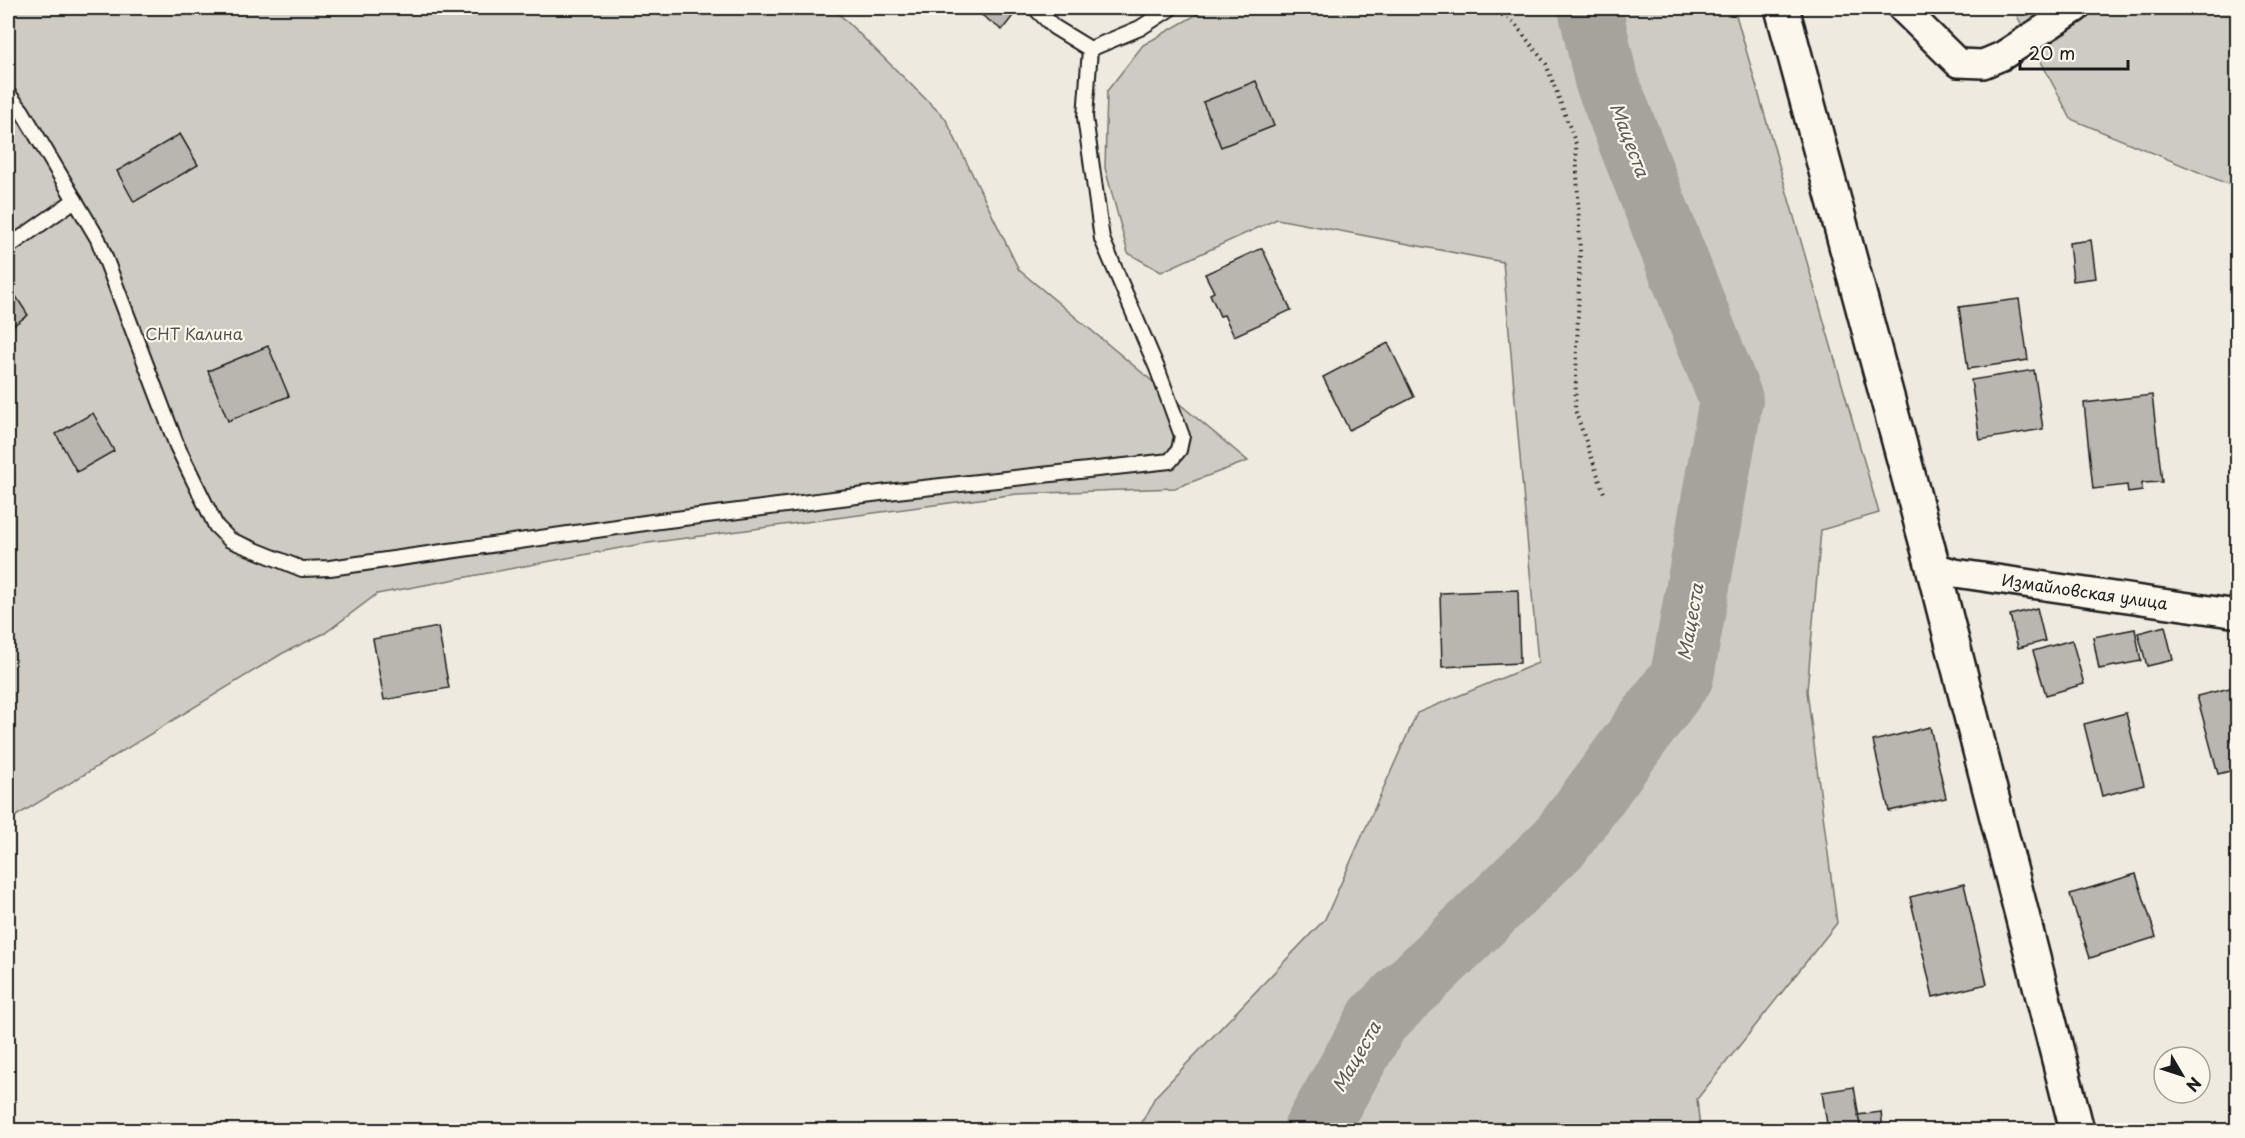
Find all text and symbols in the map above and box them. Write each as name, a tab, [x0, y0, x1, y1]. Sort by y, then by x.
scale bar	[2020, 33, 2128, 71]
text: 20 m	[2029, 39, 2075, 66]
water label: Мацеста	[1604, 98, 1657, 181]
park label: СНТ Калина	[145, 321, 243, 345]
street label: Измайловская улица	[2000, 567, 2170, 615]
water label: Мацеста	[1669, 580, 1710, 662]
water label: Мацеста	[1325, 1015, 1387, 1097]
north arrow	[2152, 1045, 2212, 1105]
text: N	[2181, 1073, 2208, 1098]

